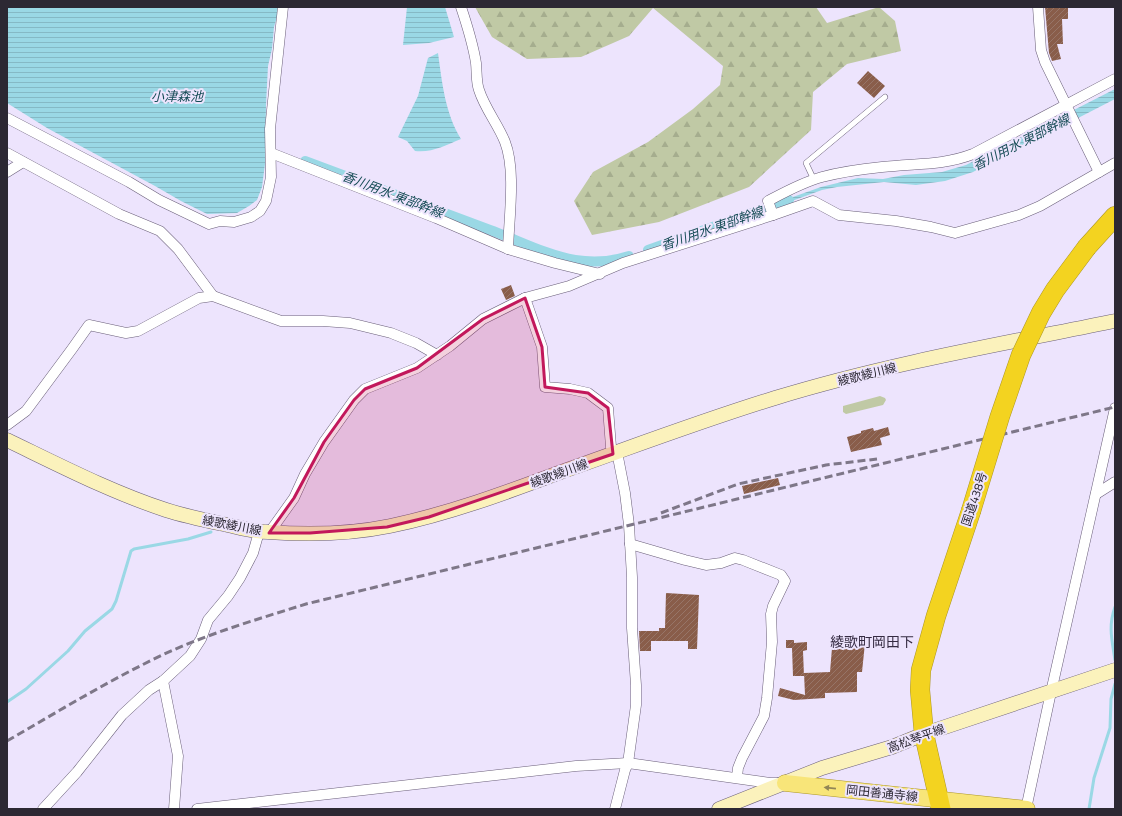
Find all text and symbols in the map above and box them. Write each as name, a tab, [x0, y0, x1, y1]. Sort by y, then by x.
water label: 小津森池	[151, 86, 205, 106]
water label: 香川用水 東部幹線	[969, 108, 1075, 175]
water label: 香川用水 東部幹線	[340, 166, 448, 223]
water label: 香川用水 東部幹線	[658, 201, 768, 255]
street label: 綾歌綾川線	[836, 358, 898, 390]
street label: 綾歌綾川線	[528, 454, 590, 492]
street label: 国道438号	[956, 469, 992, 529]
street label: 綾歌綾川線	[201, 510, 263, 540]
district label: 綾歌町岡田下	[830, 631, 914, 652]
street label: 高松琴平線	[885, 719, 947, 757]
street label: 岡田善通寺線	[845, 780, 919, 806]
one-way arrow	[824, 784, 836, 791]

